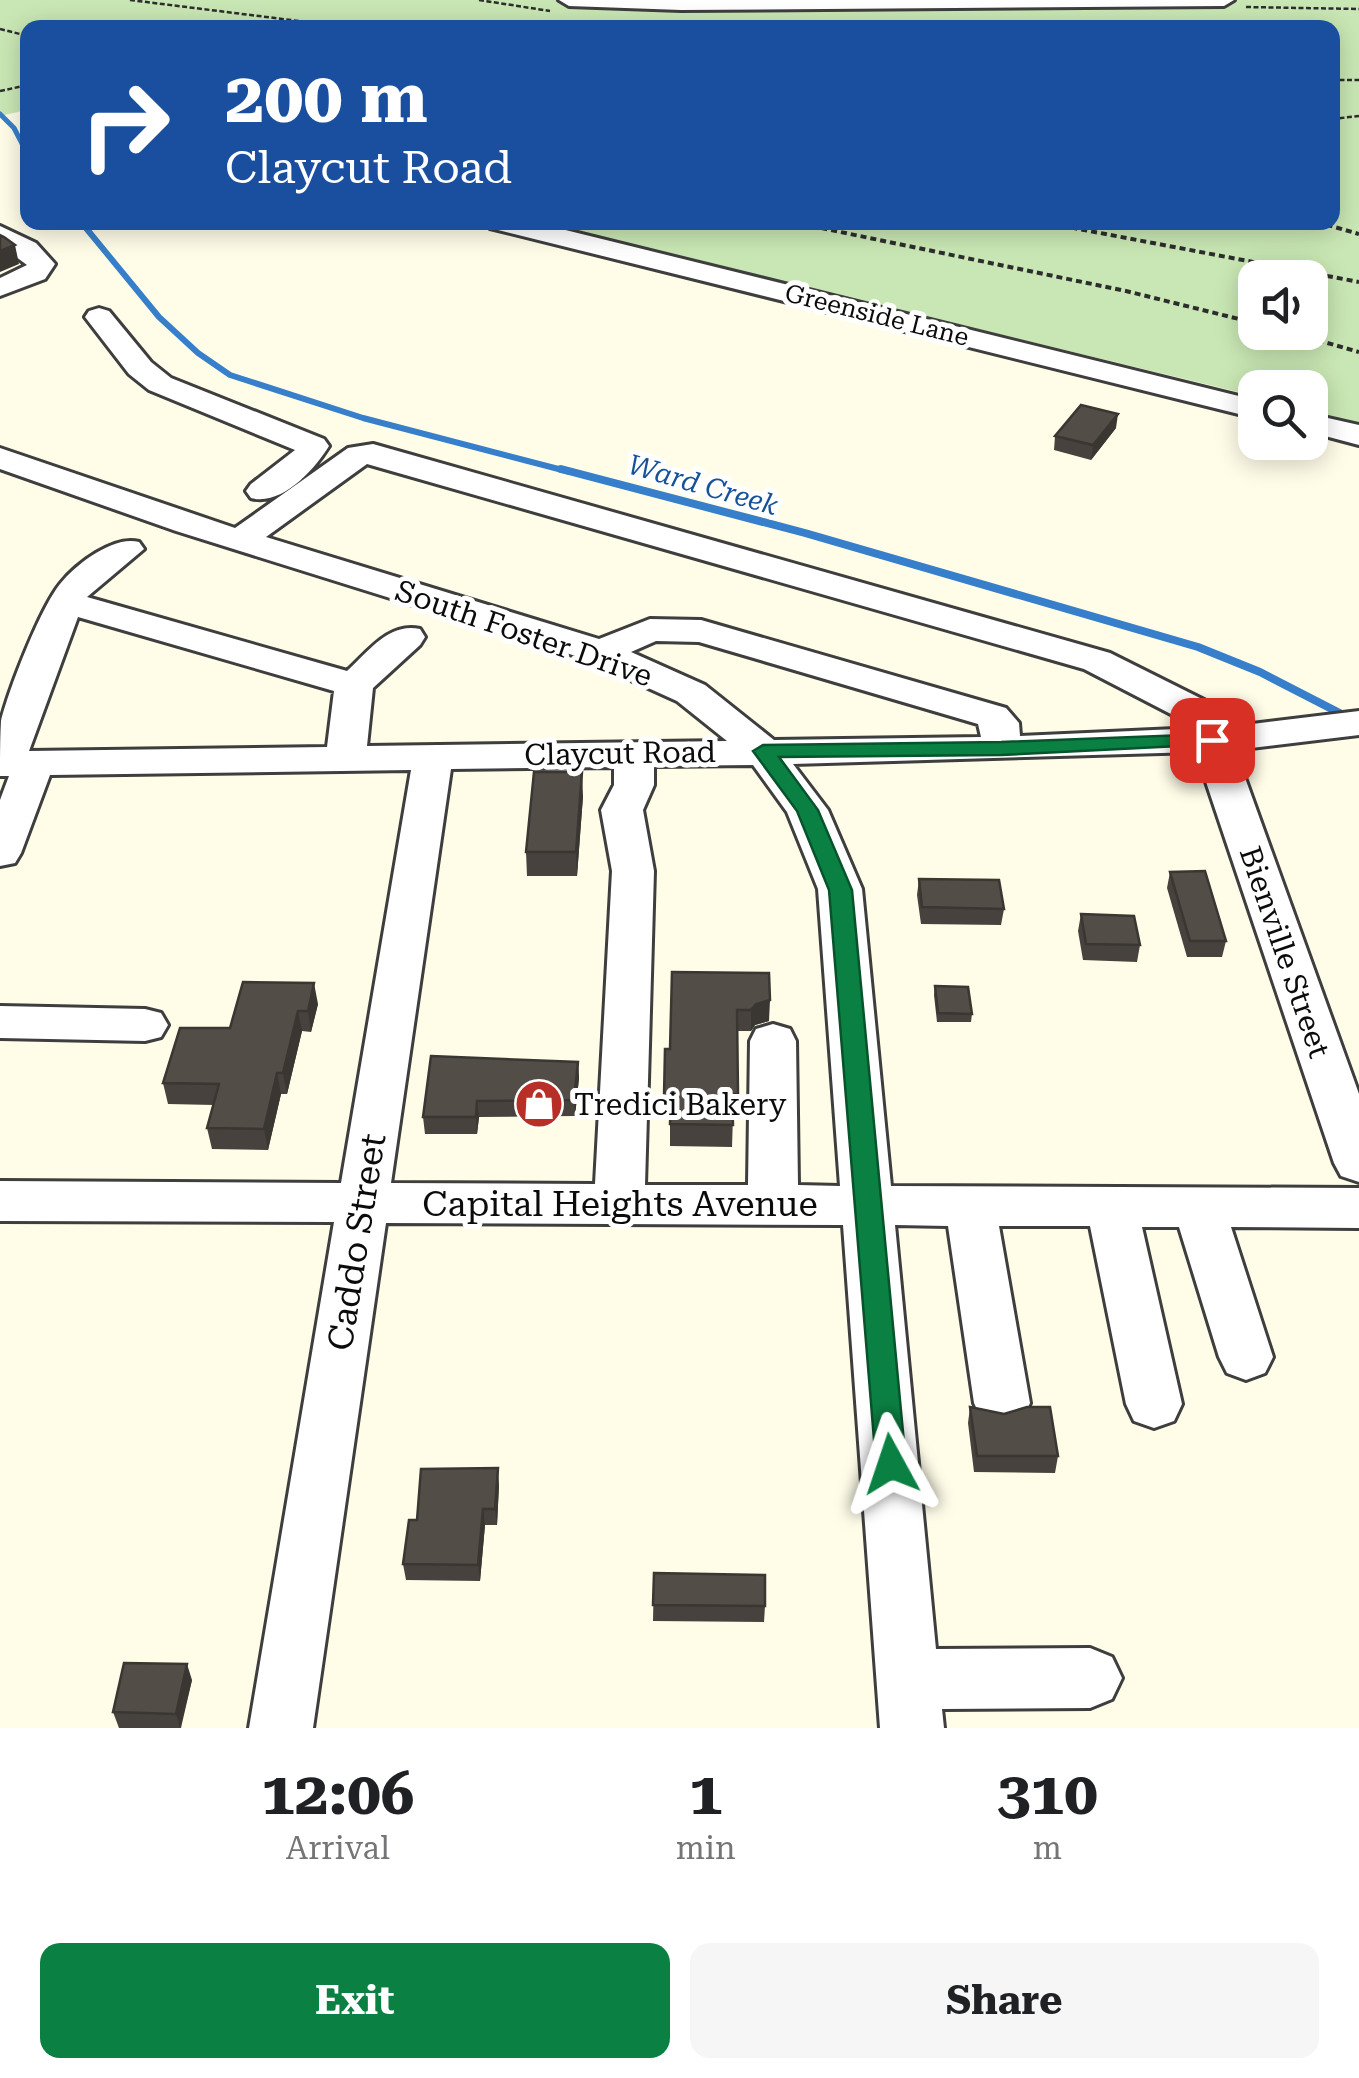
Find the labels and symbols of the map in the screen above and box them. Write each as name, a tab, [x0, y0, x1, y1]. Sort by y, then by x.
street label: Greenside Lane	[782, 278, 972, 352]
water label: Ward Creek	[624, 448, 782, 522]
street label: South Foster Drive	[391, 573, 657, 693]
pin	[1170, 698, 1255, 783]
street label: Claycut Road	[524, 734, 716, 772]
street label: Bienville Street	[1233, 842, 1337, 1062]
shop icon: Tredici Bakery	[513, 1078, 565, 1130]
place label: Tredici Bakery	[574, 1087, 787, 1122]
street label: Caddo Street	[320, 1130, 394, 1354]
street label: Capital Heights Avenue	[422, 1184, 818, 1225]
position arrow	[839, 1412, 943, 1516]

